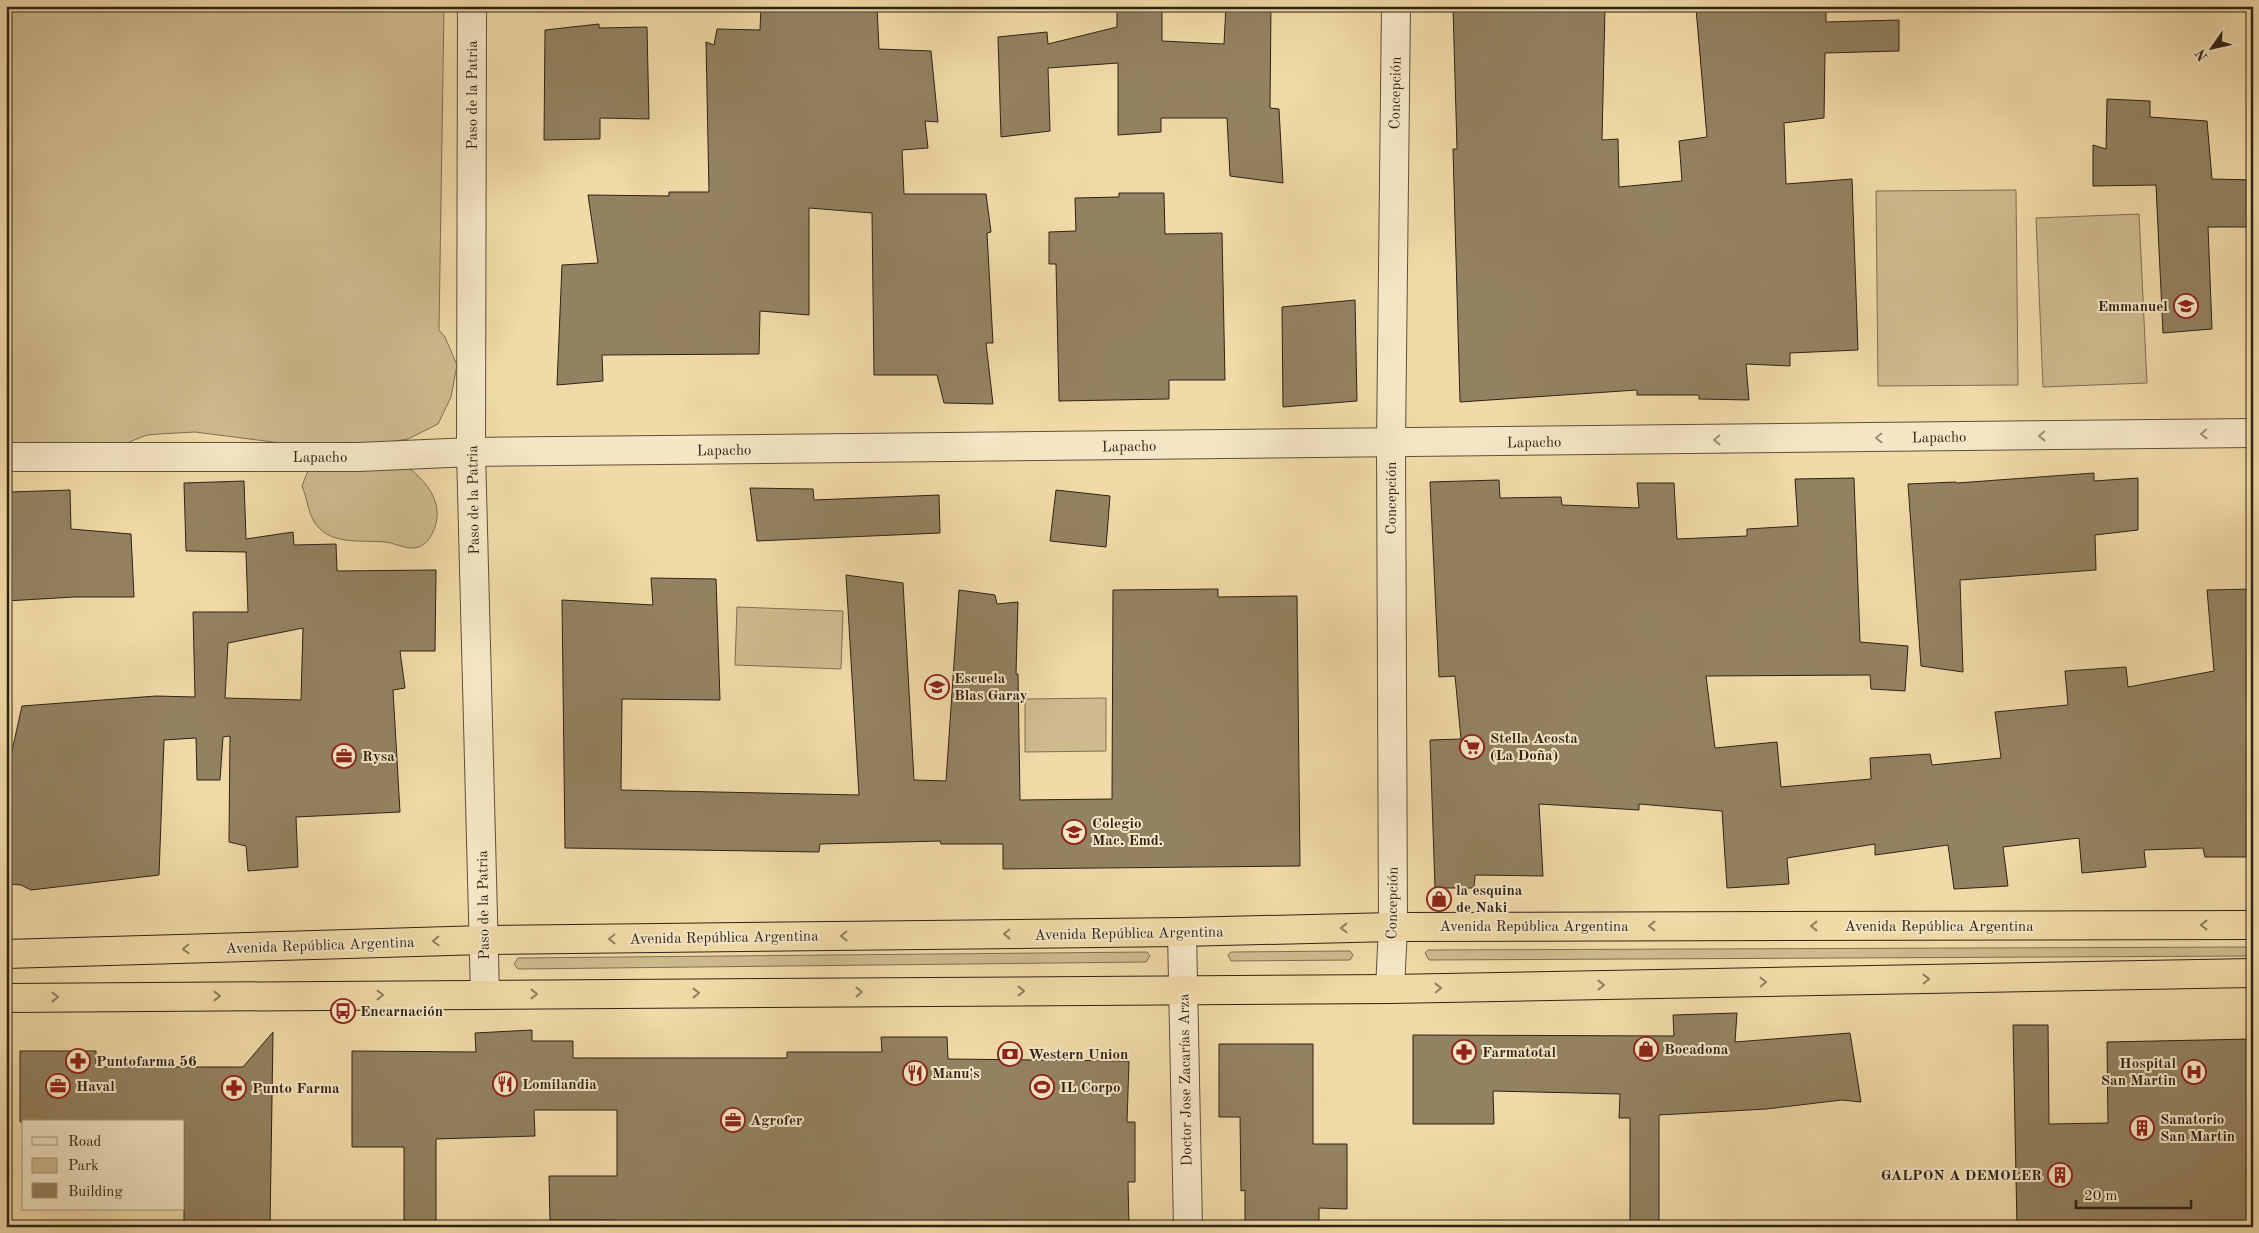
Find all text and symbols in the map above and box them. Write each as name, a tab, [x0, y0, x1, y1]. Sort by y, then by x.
north arrow	[2186, 22, 2236, 72]
street label: Paso de la Patria	[466, 40, 481, 150]
text: N	[2193, 46, 2211, 63]
street label: Concepción	[1388, 56, 1405, 130]
school or university icon: Emmanuel	[2173, 293, 2199, 319]
place label: Emmanuel	[2098, 300, 2168, 315]
one-way arrow	[2200, 429, 2208, 439]
street label: Lapacho	[1912, 431, 1967, 446]
one-way arrow	[2037, 431, 2045, 441]
one-way arrow	[1875, 433, 1882, 443]
one-way arrow	[1712, 435, 1720, 445]
street label: Lapacho	[1507, 436, 1562, 451]
street label: Lapacho	[1102, 440, 1157, 455]
street label: Lapacho	[697, 444, 752, 459]
street label: Paso de la Patria	[466, 445, 483, 555]
street label: Lapacho	[293, 451, 347, 466]
street label: Concepción	[1385, 462, 1400, 534]
place label: Escuela Blas Garay	[954, 672, 1028, 704]
school or university icon: Escuela Blas Garay	[924, 674, 950, 700]
place label: Stella Acosta (La Doña)	[1490, 732, 1578, 764]
supermarket icon: Stella Acosta (La Doña)	[1459, 734, 1485, 760]
office icon: Rysa	[331, 743, 357, 769]
place label: Rysa	[362, 750, 395, 765]
place label: Colegio Mac. Emd.	[1092, 817, 1163, 849]
school or university icon: Colegio Mac. Emd.	[1061, 819, 1087, 845]
street label: Paso de la Patria	[476, 850, 493, 960]
street label: Concepción	[1385, 866, 1402, 940]
place label: la esquina de Naki	[1456, 884, 1523, 916]
shop icon: la esquina de Naki	[1426, 886, 1452, 912]
street label: Avenida República Argentina	[1439, 920, 1629, 935]
street label: Avenida República Argentina	[1844, 920, 2034, 935]
one-way arrow	[2200, 920, 2208, 930]
one-way arrow	[1647, 921, 1655, 931]
one-way arrow	[1810, 921, 1818, 931]
one-way arrow	[1340, 923, 1348, 933]
street label: Avenida República Argentina	[1034, 925, 1224, 944]
street label: Avenida República Argentina	[629, 929, 819, 948]
one-way arrow	[1002, 929, 1010, 939]
one-way arrow	[840, 931, 848, 941]
one-way arrow	[608, 934, 616, 944]
street label: Avenida República Argentina	[225, 936, 415, 957]
one-way arrow	[431, 936, 439, 947]
one-way arrow	[182, 944, 190, 954]
one-way arrow	[1922, 974, 1930, 984]
one-way arrow	[1760, 977, 1768, 987]
one-way arrow	[1598, 980, 1605, 990]
one-way arrow	[1435, 983, 1443, 993]
one-way arrow	[1018, 986, 1025, 996]
one-way arrow	[855, 987, 863, 997]
one-way arrow	[692, 988, 700, 998]
one-way arrow	[530, 989, 538, 999]
one-way arrow	[376, 990, 384, 1000]
one-way arrow	[214, 991, 222, 1001]
one-way arrow	[52, 992, 59, 1002]
street label: Doctor Jose Zacarías Arza	[1177, 993, 1196, 1167]
bus stop icon: Encarnación	[330, 998, 356, 1024]
place label: Encarnación	[360, 1005, 443, 1020]
shop icon: Bocadona	[1633, 1036, 1659, 1062]
pharmacy icon: Farmatotal	[1451, 1039, 1477, 1065]
bank icon: Western Union	[997, 1041, 1023, 1067]
place label: Bocadona	[1664, 1043, 1729, 1058]
place label: Farmatotal	[1482, 1046, 1556, 1061]
pharmacy icon: Puntofarma 56	[65, 1048, 91, 1074]
place label: Western Union	[1028, 1048, 1128, 1063]
place label: Puntofarma 56	[96, 1055, 197, 1070]
place label: Hospital San Martin	[2101, 1057, 2176, 1089]
hospital icon: Hospital San Martin	[2181, 1059, 2207, 1085]
restaurant icon: Manu's	[902, 1060, 928, 1086]
place label: Manu's	[932, 1067, 980, 1082]
restaurant icon: Lomilandia	[492, 1071, 518, 1097]
office icon: Haval	[45, 1073, 71, 1099]
sports icon: IL Corpo	[1029, 1074, 1055, 1100]
pharmacy icon: Punto Farma	[221, 1075, 247, 1101]
place label: Lomilandia	[522, 1078, 597, 1093]
place label: Haval	[76, 1080, 115, 1095]
place label: IL Corpo	[1060, 1081, 1121, 1096]
place label: Punto Farma	[252, 1082, 340, 1097]
office icon: Agrofer	[720, 1107, 746, 1133]
place label: Sanatorio San Martin	[2160, 1113, 2235, 1145]
place label: Agrofer	[750, 1114, 803, 1129]
building icon: Sanatorio San Martin	[2129, 1115, 2155, 1141]
legend	[22, 1120, 185, 1210]
text: Road	[68, 1135, 102, 1150]
text: Park	[68, 1159, 99, 1174]
building icon: GALPON A DEMOLER	[2047, 1162, 2073, 1188]
place label: GALPON A DEMOLER	[1881, 1169, 2042, 1184]
scale bar	[2076, 1178, 2192, 1210]
text: Building	[68, 1185, 123, 1200]
text: 20 m	[2084, 1189, 2118, 1204]

